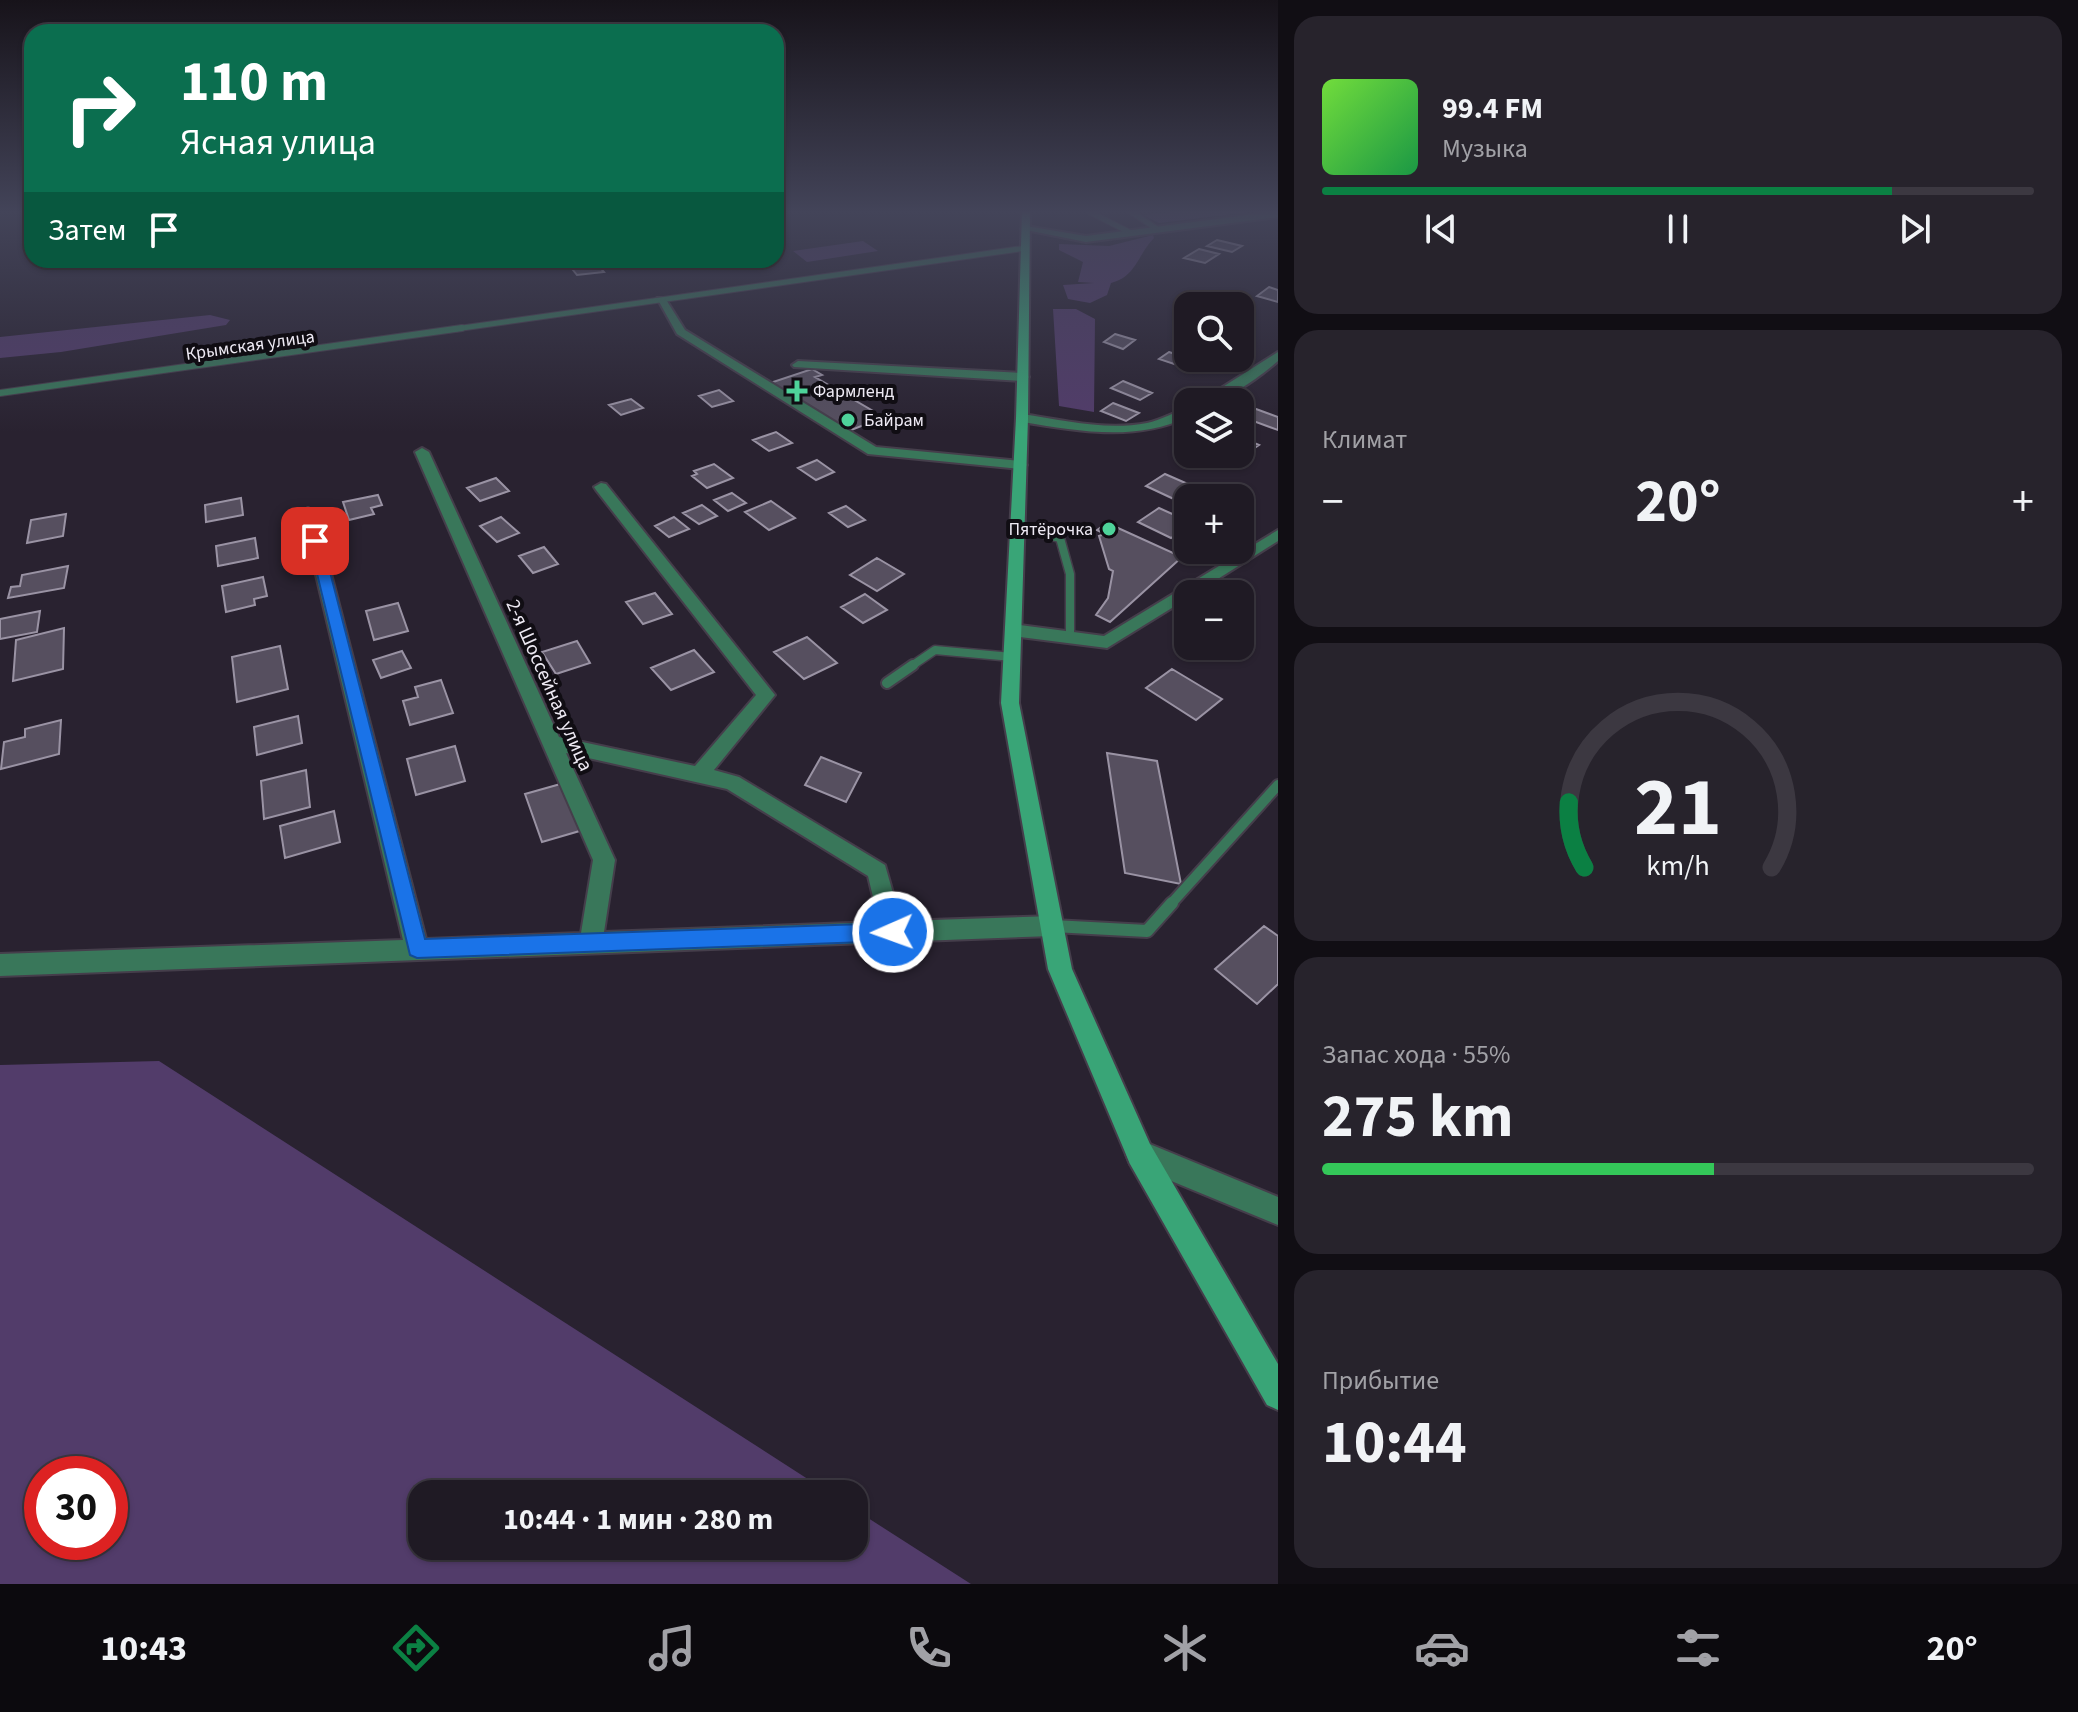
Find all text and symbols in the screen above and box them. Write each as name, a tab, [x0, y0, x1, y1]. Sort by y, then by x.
text: 110 m	[180, 43, 328, 122]
icon: right	[48, 56, 152, 160]
text: 99.4 FM	[1442, 87, 1543, 130]
text: Ясная улица	[180, 117, 376, 168]
text: Музыка	[1442, 130, 1528, 167]
icon: previous	[1419, 207, 1463, 251]
icon: pause	[1656, 207, 1700, 251]
icon: next	[1893, 207, 1937, 251]
icon: arrive	[142, 208, 186, 252]
text: Затем	[48, 209, 126, 252]
map controls	[1174, 292, 1254, 660]
button: search	[1174, 292, 1254, 372]
street label: Крымская улица	[184, 324, 316, 367]
place label: Фармленд	[813, 379, 895, 404]
marker: Фармленд	[788, 382, 806, 400]
button: layers	[1174, 388, 1254, 468]
place label: Байрам	[864, 408, 924, 433]
marker: Байрам	[839, 411, 857, 429]
text: Климат	[1322, 421, 1407, 458]
text: 20°	[1635, 460, 1721, 545]
text: −	[1322, 471, 1344, 534]
text: +	[2012, 471, 2034, 534]
button: +	[1174, 484, 1254, 564]
pin	[281, 507, 349, 575]
place label: Пятёрочка	[1008, 517, 1093, 542]
icon: arrive	[293, 519, 337, 563]
marker: Пятёрочка	[1100, 520, 1118, 538]
button: −	[1174, 580, 1254, 660]
street label: 2-я Шоссейная улица	[499, 595, 600, 776]
text: 21	[1634, 749, 1722, 867]
text: km/h	[1646, 846, 1710, 886]
position arrow	[851, 890, 935, 974]
text: Запас хода · 55%	[1322, 1036, 1510, 1073]
text: 275 km	[1322, 1075, 1513, 1160]
text: Прибытие	[1322, 1362, 1439, 1399]
text: 10:44	[1322, 1401, 1467, 1486]
speed limit sign: 30	[24, 1456, 128, 1560]
text: 10:44 · 1 мин · 280 m	[503, 1498, 773, 1541]
icon: directions	[388, 1620, 444, 1676]
icon: music	[644, 1620, 700, 1676]
icon: phone	[901, 1620, 957, 1676]
icon: climate	[1157, 1620, 1213, 1676]
icon: car	[1414, 1620, 1470, 1676]
icon: filters	[1670, 1620, 1726, 1676]
text: 10:43	[100, 1623, 187, 1674]
text: 20°	[1927, 1623, 1978, 1674]

